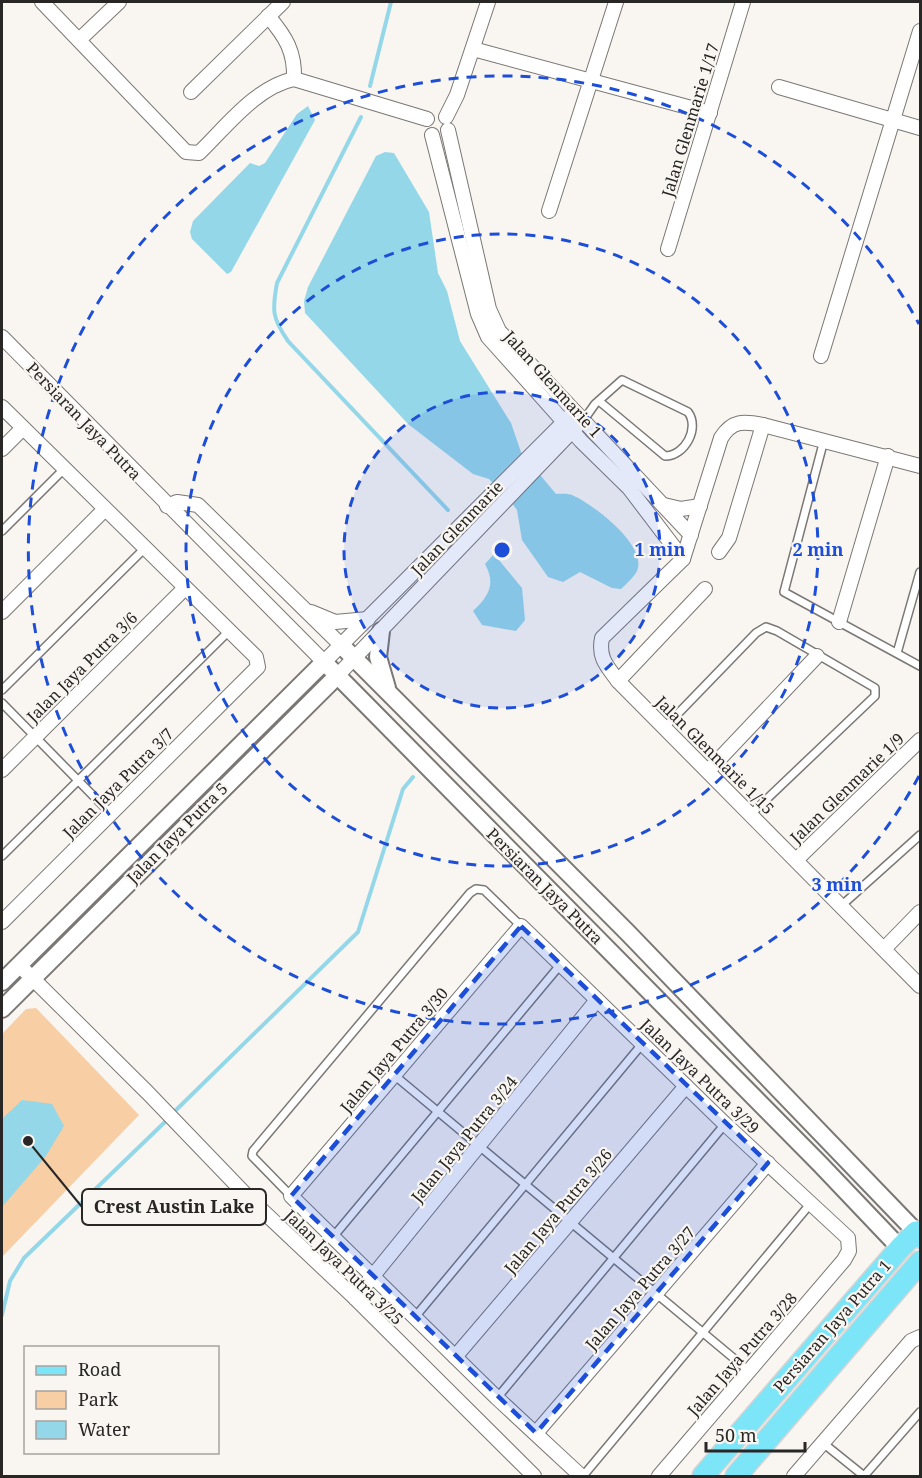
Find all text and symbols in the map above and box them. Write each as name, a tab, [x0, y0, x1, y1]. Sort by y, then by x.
street label: Jalan Glenmarie 1/17	[656, 41, 724, 200]
street label: Jalan Glenmarie 1	[498, 325, 607, 442]
street label: Persiaran Jaya Putra	[22, 357, 146, 485]
street label: Jalan Glenmarie	[405, 476, 508, 581]
text: 1 min	[635, 537, 685, 561]
text: 2 min	[793, 537, 843, 561]
centre of rings	[492, 540, 512, 560]
street label: Jalan Jaya Putra 3/6	[21, 607, 142, 728]
street label: Jalan Glenmarie 1/15	[650, 690, 779, 819]
street label: Jalan Jaya Putra 3/7	[57, 723, 178, 844]
street label: Jalan Glenmarie 1/9	[785, 728, 909, 849]
street label: Jalan Jaya Putra 5	[121, 778, 232, 889]
street label: Persiaran Jaya Putra	[482, 823, 608, 949]
text: 3 min	[812, 872, 862, 896]
street label: Jalan Jaya Putra 3/30	[334, 983, 453, 1118]
street label: Jalan Jaya Putra 3/29	[635, 1013, 764, 1138]
street label: Jalan Jaya Putra 3/24	[405, 1071, 522, 1208]
street label: Jalan Jaya Putra 3/26	[498, 1144, 617, 1279]
callout: Crest Austin Lake	[82, 1189, 266, 1225]
text: Crest Austin Lake	[94, 1194, 254, 1218]
street label: Jalan Jaya Putra 3/25	[279, 1204, 408, 1329]
street label: Jalan Jaya Putra 3/27	[580, 1221, 700, 1355]
street label: Persiaran Jaya Putra 1	[768, 1255, 896, 1397]
street label: Jalan Jaya Putra 3/28	[682, 1287, 802, 1421]
legend	[24, 1346, 219, 1454]
text: Road	[78, 1357, 121, 1381]
text: Park	[78, 1387, 118, 1411]
scale bar	[706, 1415, 805, 1453]
text: Water	[78, 1417, 131, 1441]
text: 50 m	[715, 1423, 757, 1447]

